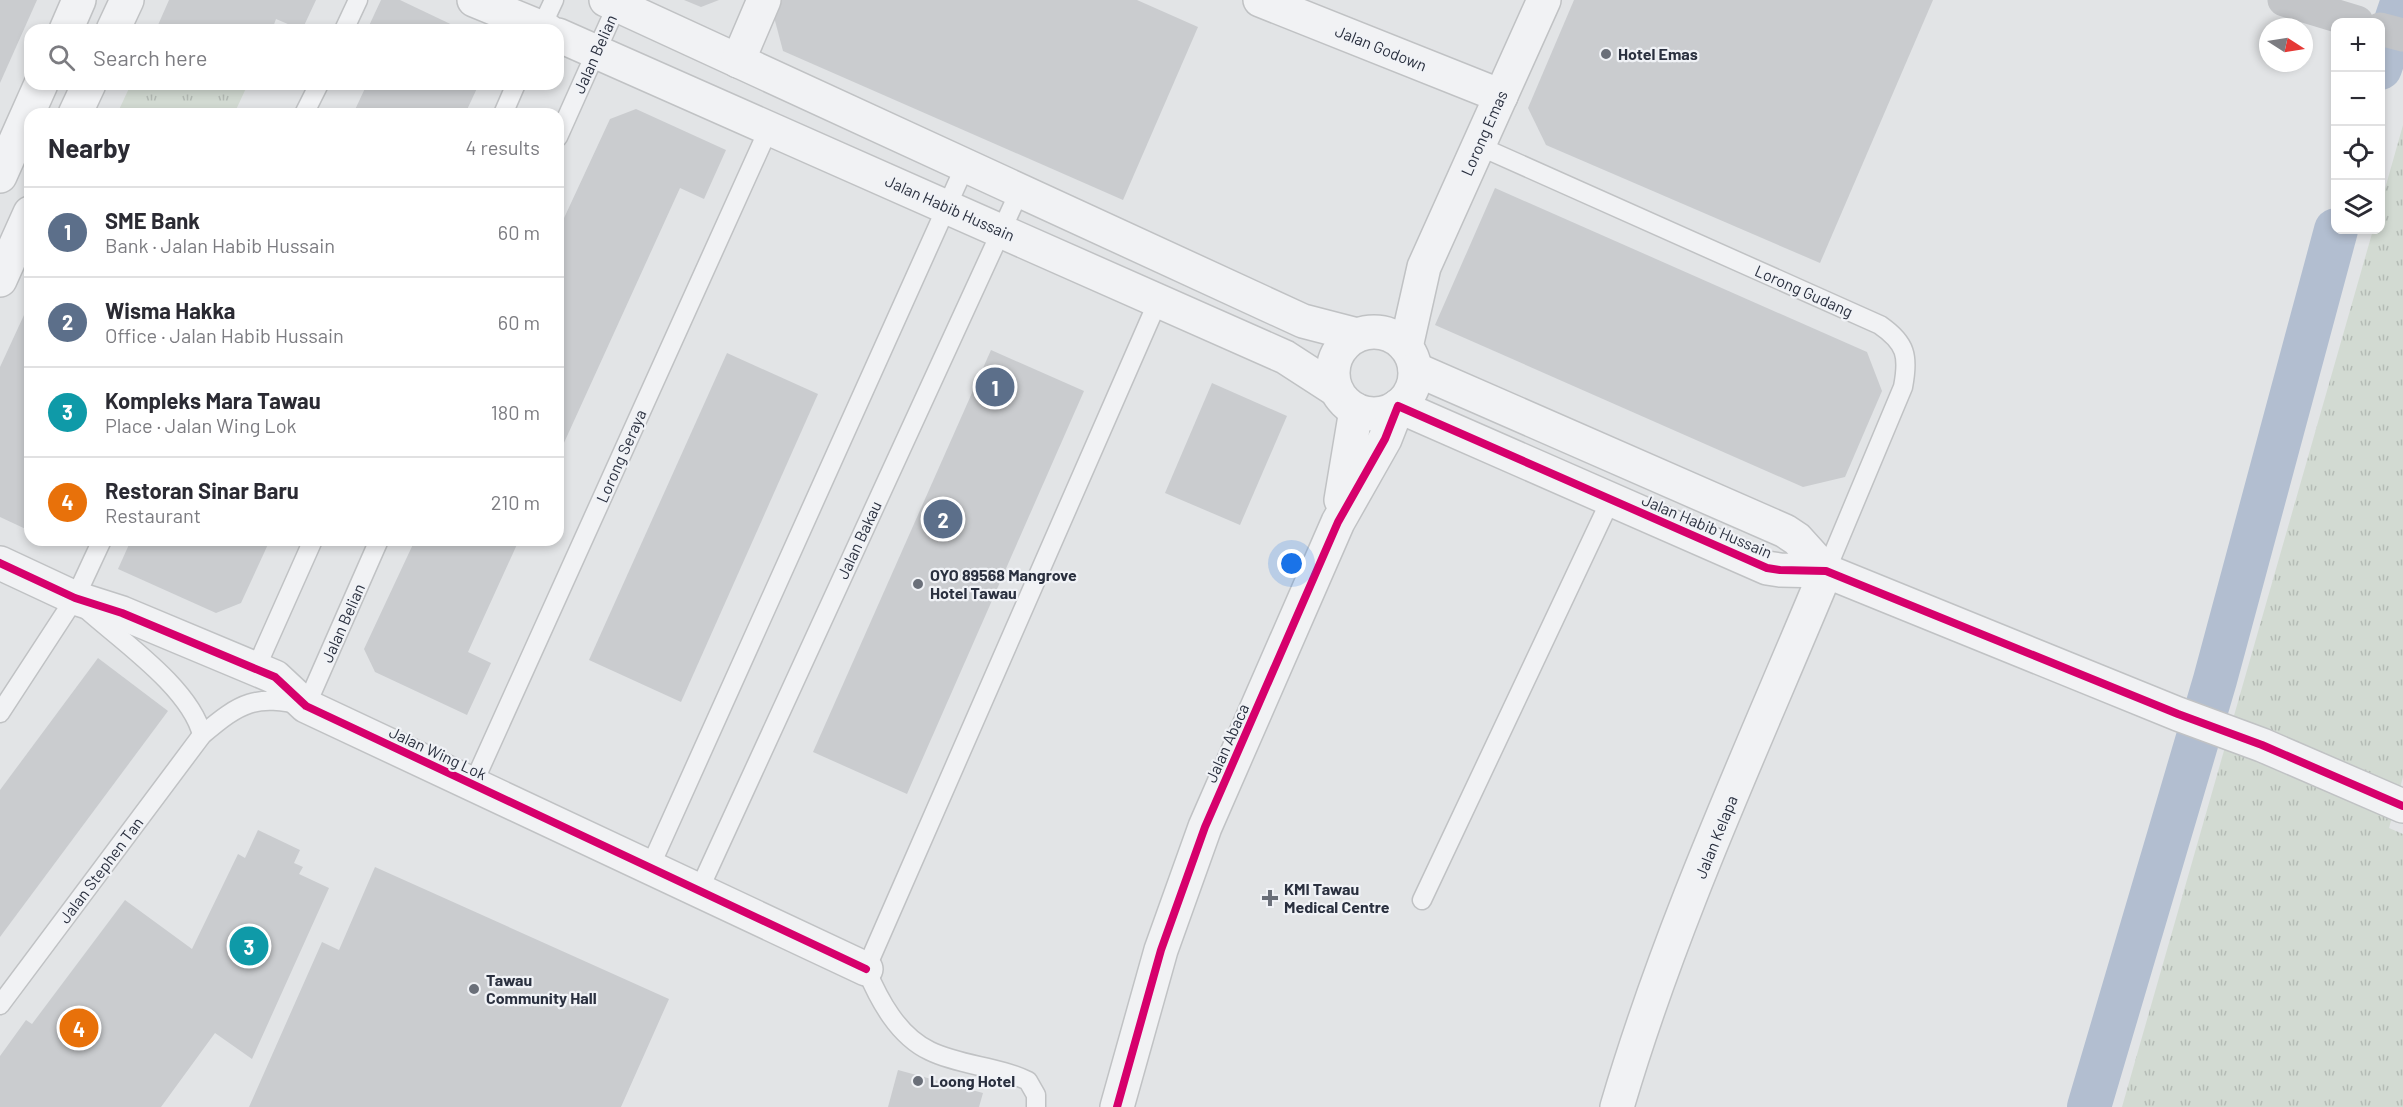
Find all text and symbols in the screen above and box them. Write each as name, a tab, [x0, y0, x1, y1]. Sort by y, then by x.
street label: Jalan Belian	[569, 11, 620, 96]
north arrow	[2259, 18, 2313, 72]
map controls	[2331, 18, 2385, 234]
button: +	[2331, 18, 2385, 72]
street label: Jalan Godown	[1333, 21, 1430, 74]
search box	[24, 24, 564, 90]
icon: search	[45, 41, 78, 74]
text: Search here	[93, 44, 207, 70]
place label: Hotel Emas	[1618, 44, 1698, 63]
marker: Hotel Emas	[1599, 47, 1613, 61]
button: −	[2331, 72, 2385, 126]
street label: Lorong Emas	[1456, 87, 1511, 178]
button: locate	[2331, 126, 2385, 180]
text: Nearby	[48, 132, 130, 163]
text: 4 results	[465, 135, 540, 159]
street label: Jalan Habib Hussain	[883, 170, 1018, 245]
button: layers	[2331, 180, 2385, 234]
text: SME Bank	[105, 207, 200, 233]
text: 1	[64, 220, 71, 244]
text: 60 m	[498, 220, 540, 244]
text: Bank · Jalan Habib Hussain	[105, 233, 335, 257]
street label: Lorong Gudang	[1752, 260, 1856, 321]
text: Wisma Hakka	[105, 297, 235, 323]
text: 2	[62, 310, 73, 334]
text: 60 m	[498, 310, 540, 334]
text: Office · Jalan Habib Hussain	[105, 323, 344, 347]
pin: 1	[976, 364, 1014, 410]
text: Kompleks Mara Tawau	[105, 387, 321, 413]
text: 3	[62, 400, 73, 424]
text: 180 m	[491, 400, 540, 424]
street label: Lorong Seraya	[592, 406, 650, 505]
text: Place · Jalan Wing Lok	[105, 413, 297, 437]
text: Restoran Sinar Baru	[105, 477, 299, 503]
text: 4	[61, 490, 74, 514]
text: 210 m	[491, 490, 540, 514]
street label: Jalan Habib Hussain	[1639, 490, 1775, 562]
pin: 2	[924, 496, 962, 542]
street label: Jalan Bakau	[832, 498, 885, 582]
text: Restaurant	[105, 503, 201, 527]
your location	[1277, 549, 1306, 578]
place label: OYO 89568 Mangrove Hotel Tawau	[930, 565, 1077, 602]
marker: OYO 89568 Mangrove Hotel Tawau	[911, 577, 925, 591]
street label: Jalan Belian	[317, 580, 368, 665]
street label: Jalan Abaca	[1201, 700, 1252, 785]
street label: Jalan Wing Lok	[386, 722, 490, 783]
street label: Jalan Kelapa	[1690, 792, 1741, 881]
street label: Jalan Stephen Tan	[55, 813, 147, 926]
place label: KMI Tawau Medical Centre	[1284, 879, 1390, 916]
marker: KMI Tawau Medical Centre	[1261, 889, 1279, 907]
pin: 3	[230, 924, 268, 968]
place label: Tawau Community Hall	[486, 970, 597, 1007]
marker: Tawau Community Hall	[467, 982, 481, 996]
pin: 4	[60, 1006, 98, 1050]
place label: Loong Hotel	[930, 1071, 1015, 1090]
marker: Loong Hotel	[911, 1074, 925, 1088]

